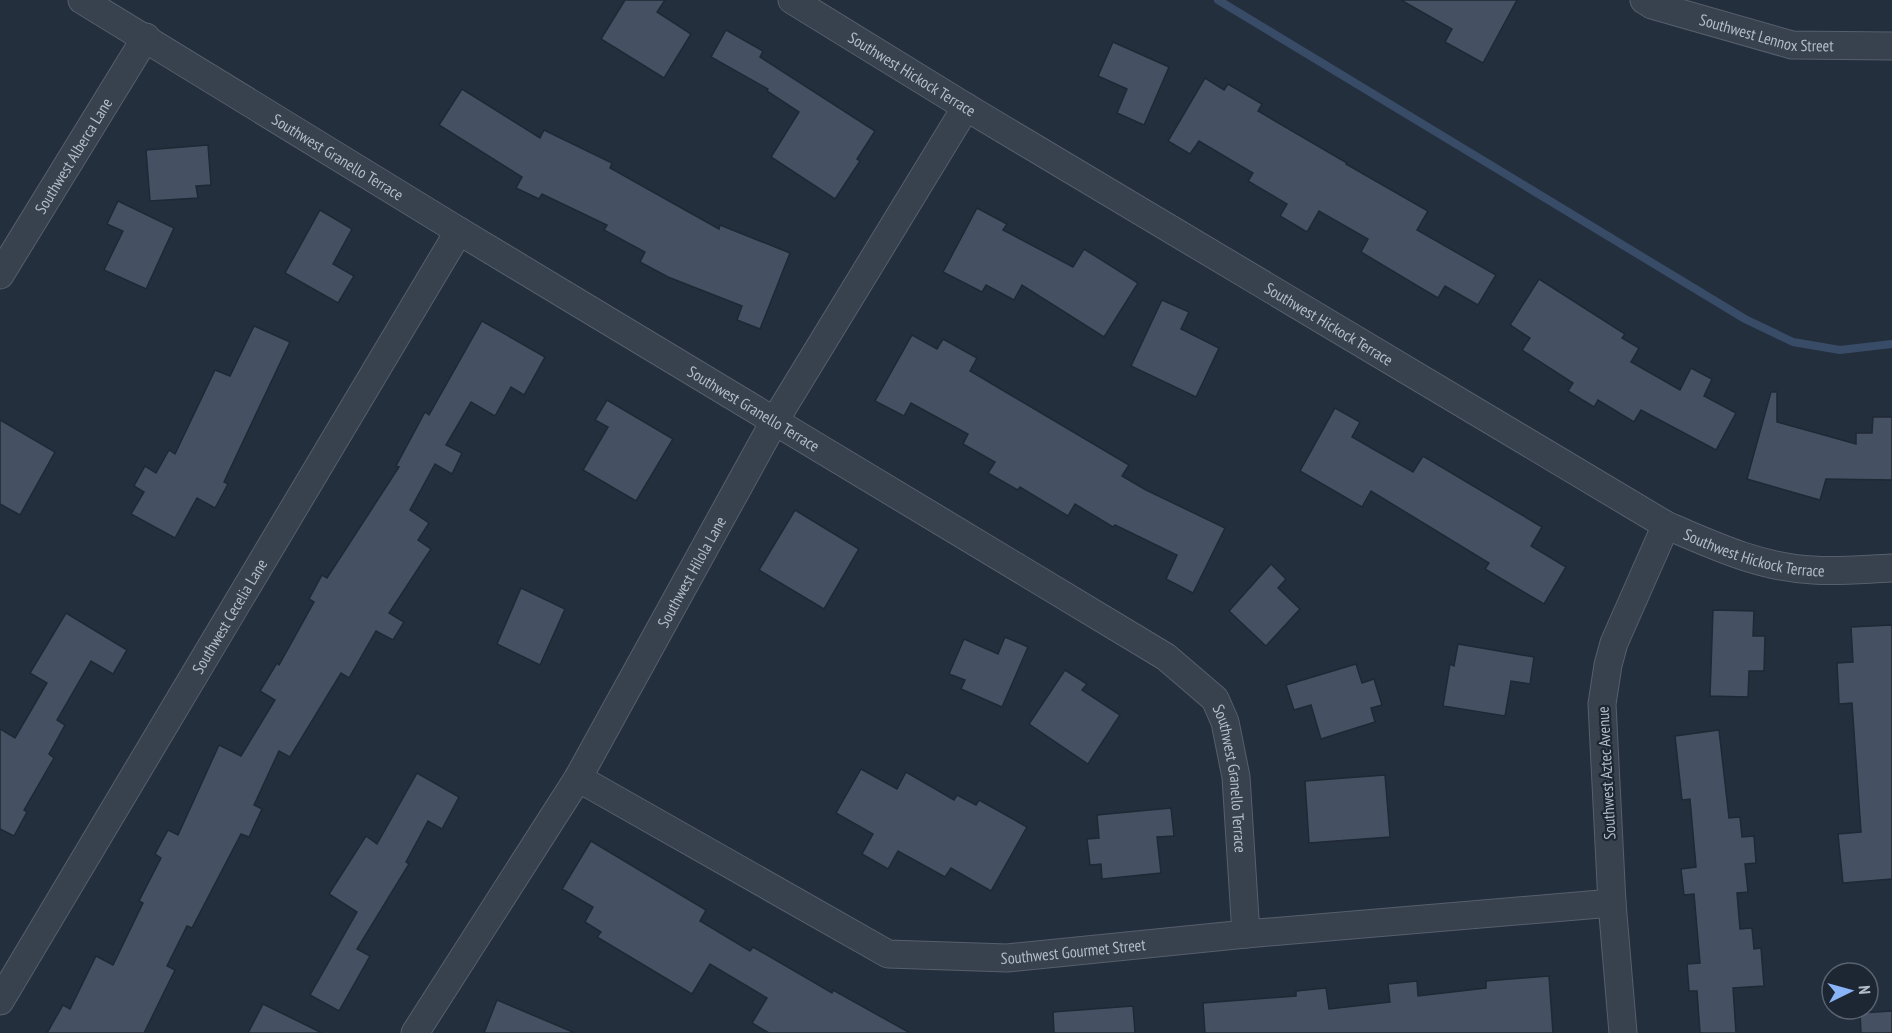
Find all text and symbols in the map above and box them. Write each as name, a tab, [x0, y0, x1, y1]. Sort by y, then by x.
street label: Southwest Lennox Street	[1697, 9, 1834, 55]
street label: Southwest Hickock Terrace	[845, 27, 979, 121]
street label: Southwest Alberca Lane	[30, 94, 116, 217]
street label: Southwest Granello Terrace	[268, 109, 407, 205]
street label: Southwest Hickock Terrace	[1261, 278, 1397, 370]
street label: Southwest Granello Terrace	[684, 361, 823, 456]
street label: Southwest Hilola Lane	[653, 513, 730, 631]
street label: Southwest Hickock Terrace	[1681, 524, 1825, 581]
street label: Southwest Cecelia Lane	[187, 555, 271, 677]
street label: Southwest Granello Terrace	[1209, 701, 1251, 853]
street label: Southwest Aztec Avenue	[1593, 706, 1619, 840]
street label: Southwest Gourmet Street	[1000, 934, 1147, 968]
north arrow	[1820, 961, 1880, 1021]
text: N	[1855, 985, 1875, 995]

